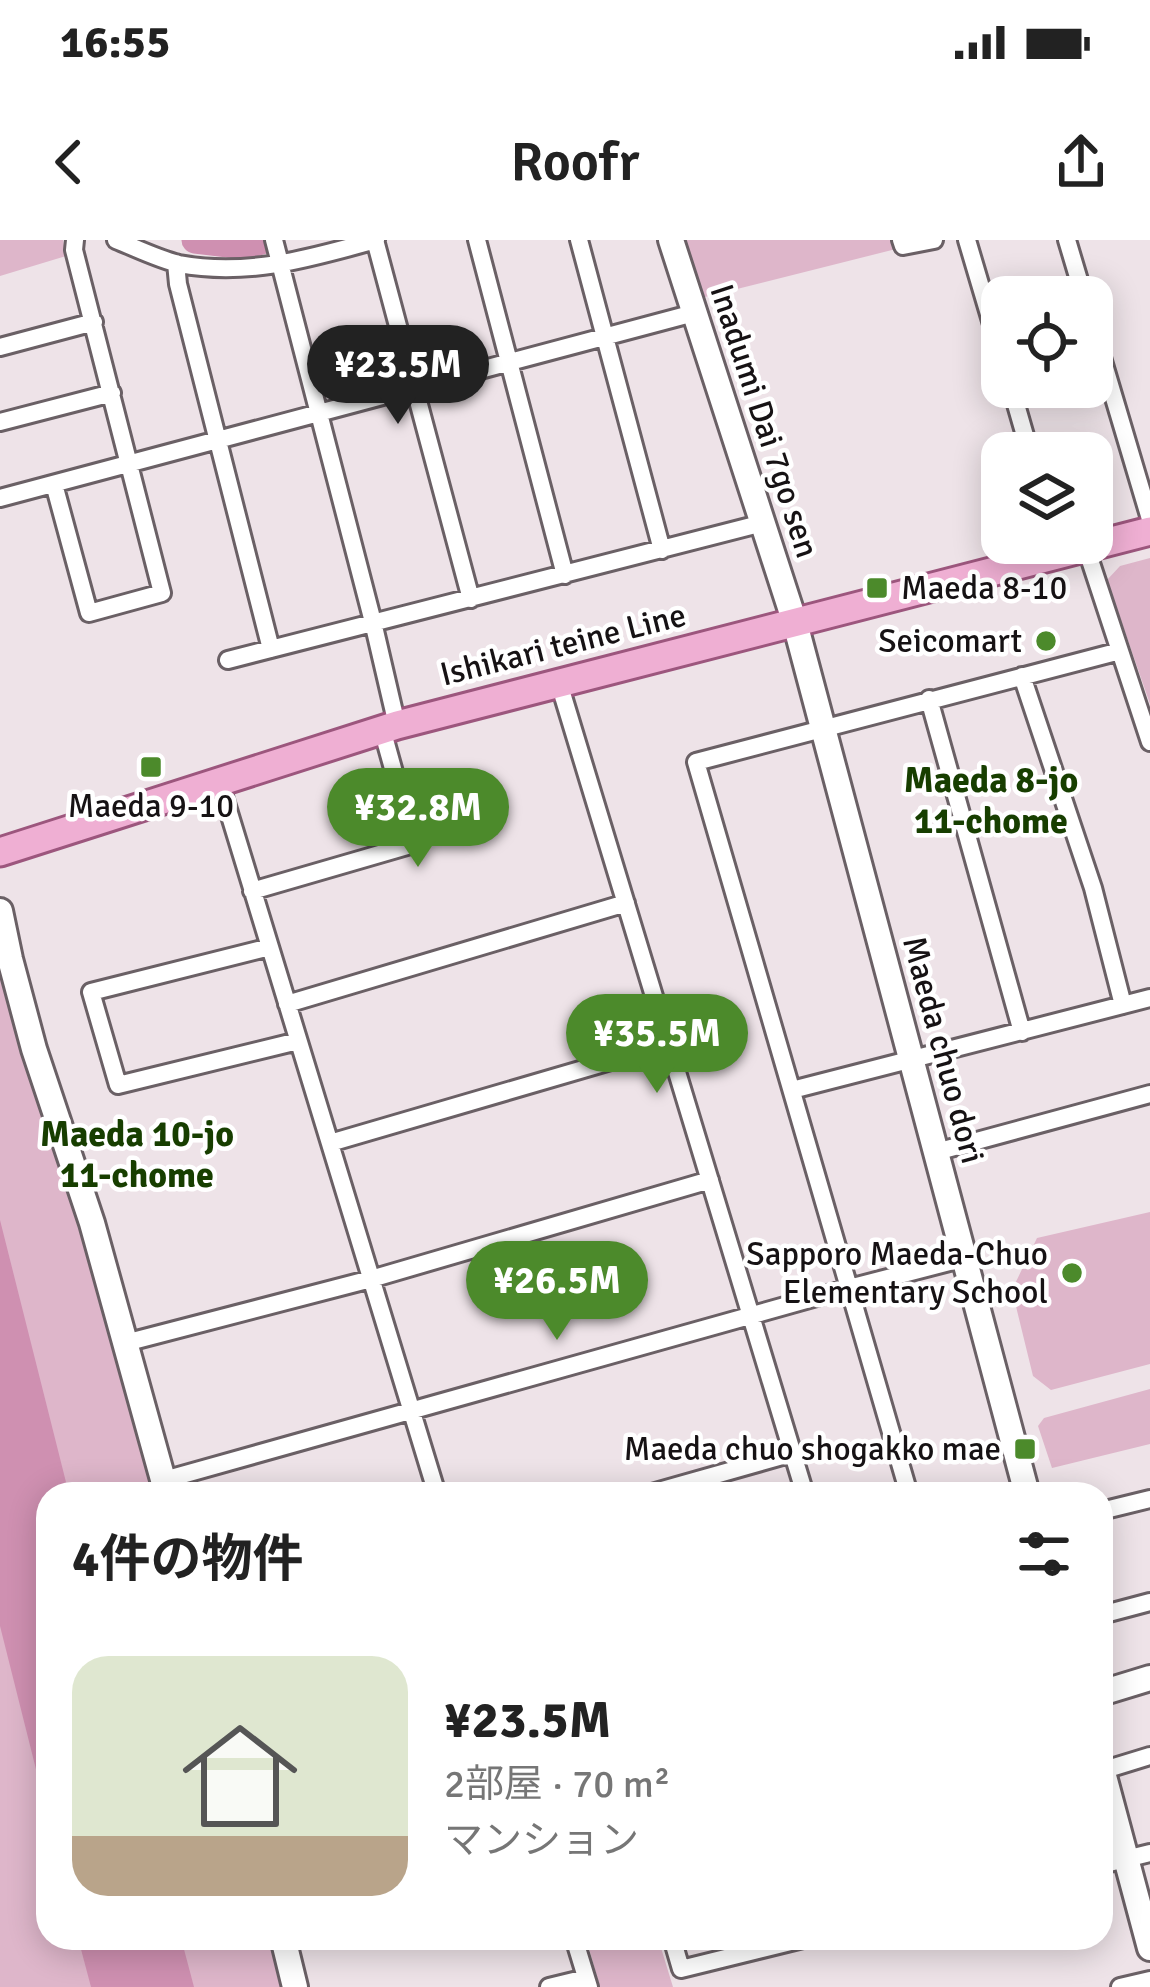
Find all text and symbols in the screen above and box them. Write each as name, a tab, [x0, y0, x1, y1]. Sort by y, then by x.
text: 16:55	[60, 15, 170, 70]
icon: back	[36, 129, 102, 195]
text: Roofr	[511, 129, 639, 196]
icon: share	[1048, 129, 1114, 195]
map controls	[981, 276, 1113, 564]
button: locate	[981, 276, 1113, 408]
street label: Inadumi Dai 7go sen	[700, 279, 828, 563]
pin: ¥23.5M	[300, 325, 496, 427]
text: ¥23.5M	[334, 340, 462, 388]
button: layers	[981, 432, 1113, 564]
place label: Maeda 8-10	[901, 568, 1067, 609]
marker: Maeda 8-10	[864, 575, 890, 601]
street label: Ishikari teine Line	[436, 595, 690, 695]
place label: Seicomart	[878, 621, 1022, 662]
marker: Seicomart	[1033, 628, 1059, 654]
marker: Maeda 9-10	[138, 754, 164, 780]
district label: Maeda 8-jo 11-chome	[904, 758, 1078, 844]
pin: ¥32.8M	[320, 768, 516, 870]
text: ¥32.8M	[354, 783, 482, 831]
place label: Maeda 9-10	[68, 786, 234, 827]
street label: Maeda chuo dori	[893, 932, 993, 1168]
pin: ¥35.5M	[559, 994, 755, 1096]
text: ¥35.5M	[593, 1009, 721, 1057]
district label: Maeda 10-jo 11-chome	[40, 1112, 234, 1198]
place label: Sapporo Maeda-Chuo Elementary School	[746, 1234, 1048, 1313]
pin: ¥26.5M	[459, 1241, 655, 1343]
text: ¥26.5M	[493, 1256, 621, 1304]
marker: Sapporo Maeda-Chuo Elementary School	[1059, 1260, 1085, 1286]
place label: Maeda chuo shogakko mae	[624, 1429, 1001, 1470]
marker: Maeda chuo shogakko mae	[1012, 1436, 1038, 1462]
icon: filters	[1011, 1521, 1077, 1587]
text: 4件の物件	[72, 1528, 304, 1591]
text: ¥23.5M	[444, 1689, 611, 1752]
icon: home	[168, 1704, 312, 1848]
text: 2部屋 · 70 m²	[444, 1760, 670, 1808]
text: マンション	[444, 1816, 639, 1864]

